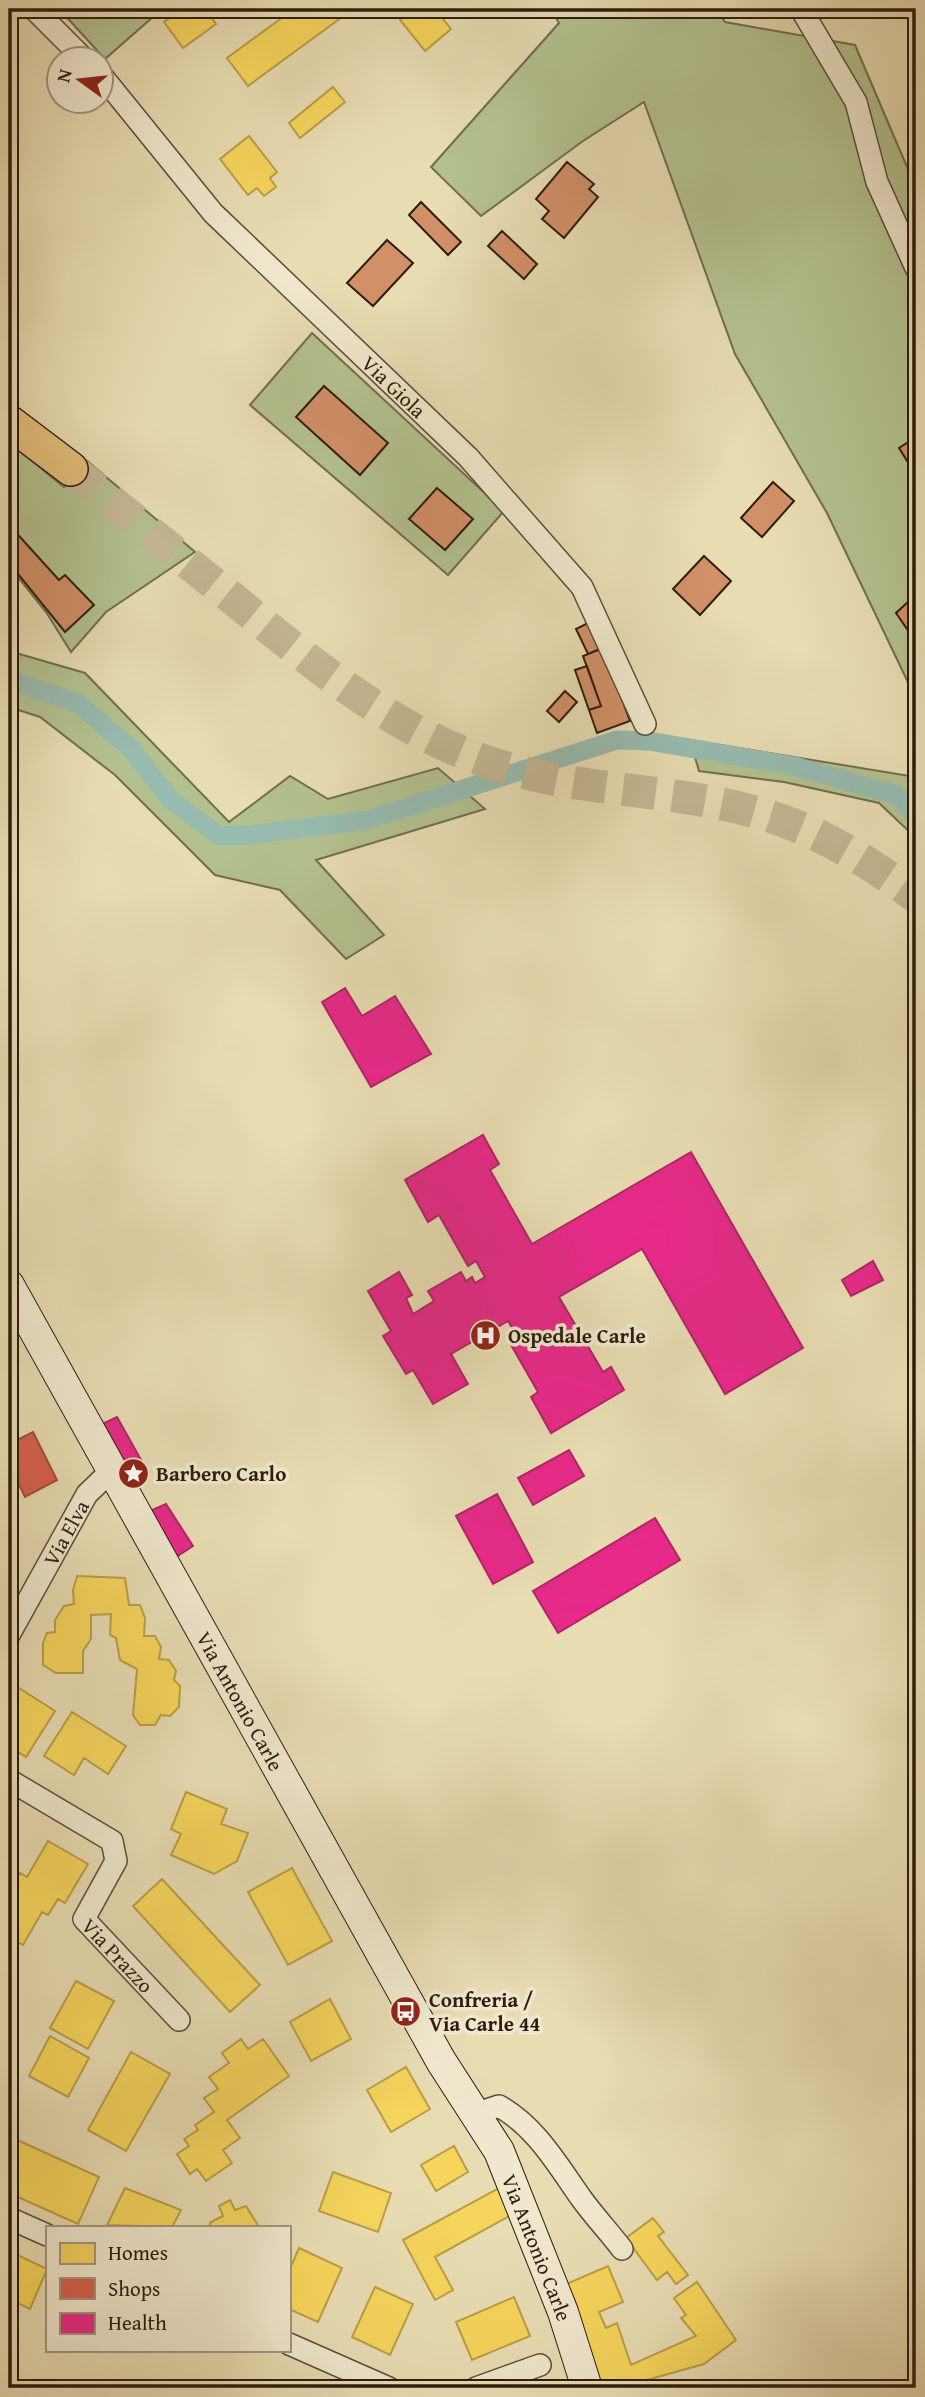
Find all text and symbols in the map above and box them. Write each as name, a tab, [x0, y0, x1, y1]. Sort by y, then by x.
north arrow	[46, 46, 116, 116]
text: N	[48, 66, 79, 85]
street label: Via Giola	[355, 348, 433, 425]
hospital icon: Ospedale Carle	[468, 1318, 502, 1352]
place label: Ospedale Carle	[508, 1320, 646, 1351]
place icon: Barbero Carlo	[116, 1456, 150, 1490]
place label: Barbero Carlo	[156, 1458, 286, 1489]
street label: Via Elva	[35, 1494, 96, 1571]
street label: Via Antonio Carle	[189, 1625, 292, 1777]
street label: Via Prazzo	[75, 1911, 161, 2000]
place label: Confreria / Via Carle 44	[429, 1984, 541, 2039]
bus stop icon: Confreria / Via Carle 44	[389, 1994, 423, 2028]
street label: Via Antonio Carle	[494, 2169, 580, 2325]
legend	[46, 2226, 290, 2352]
text: Homes	[108, 2237, 168, 2268]
text: Shops	[108, 2273, 160, 2304]
text: Health	[108, 2307, 167, 2338]

